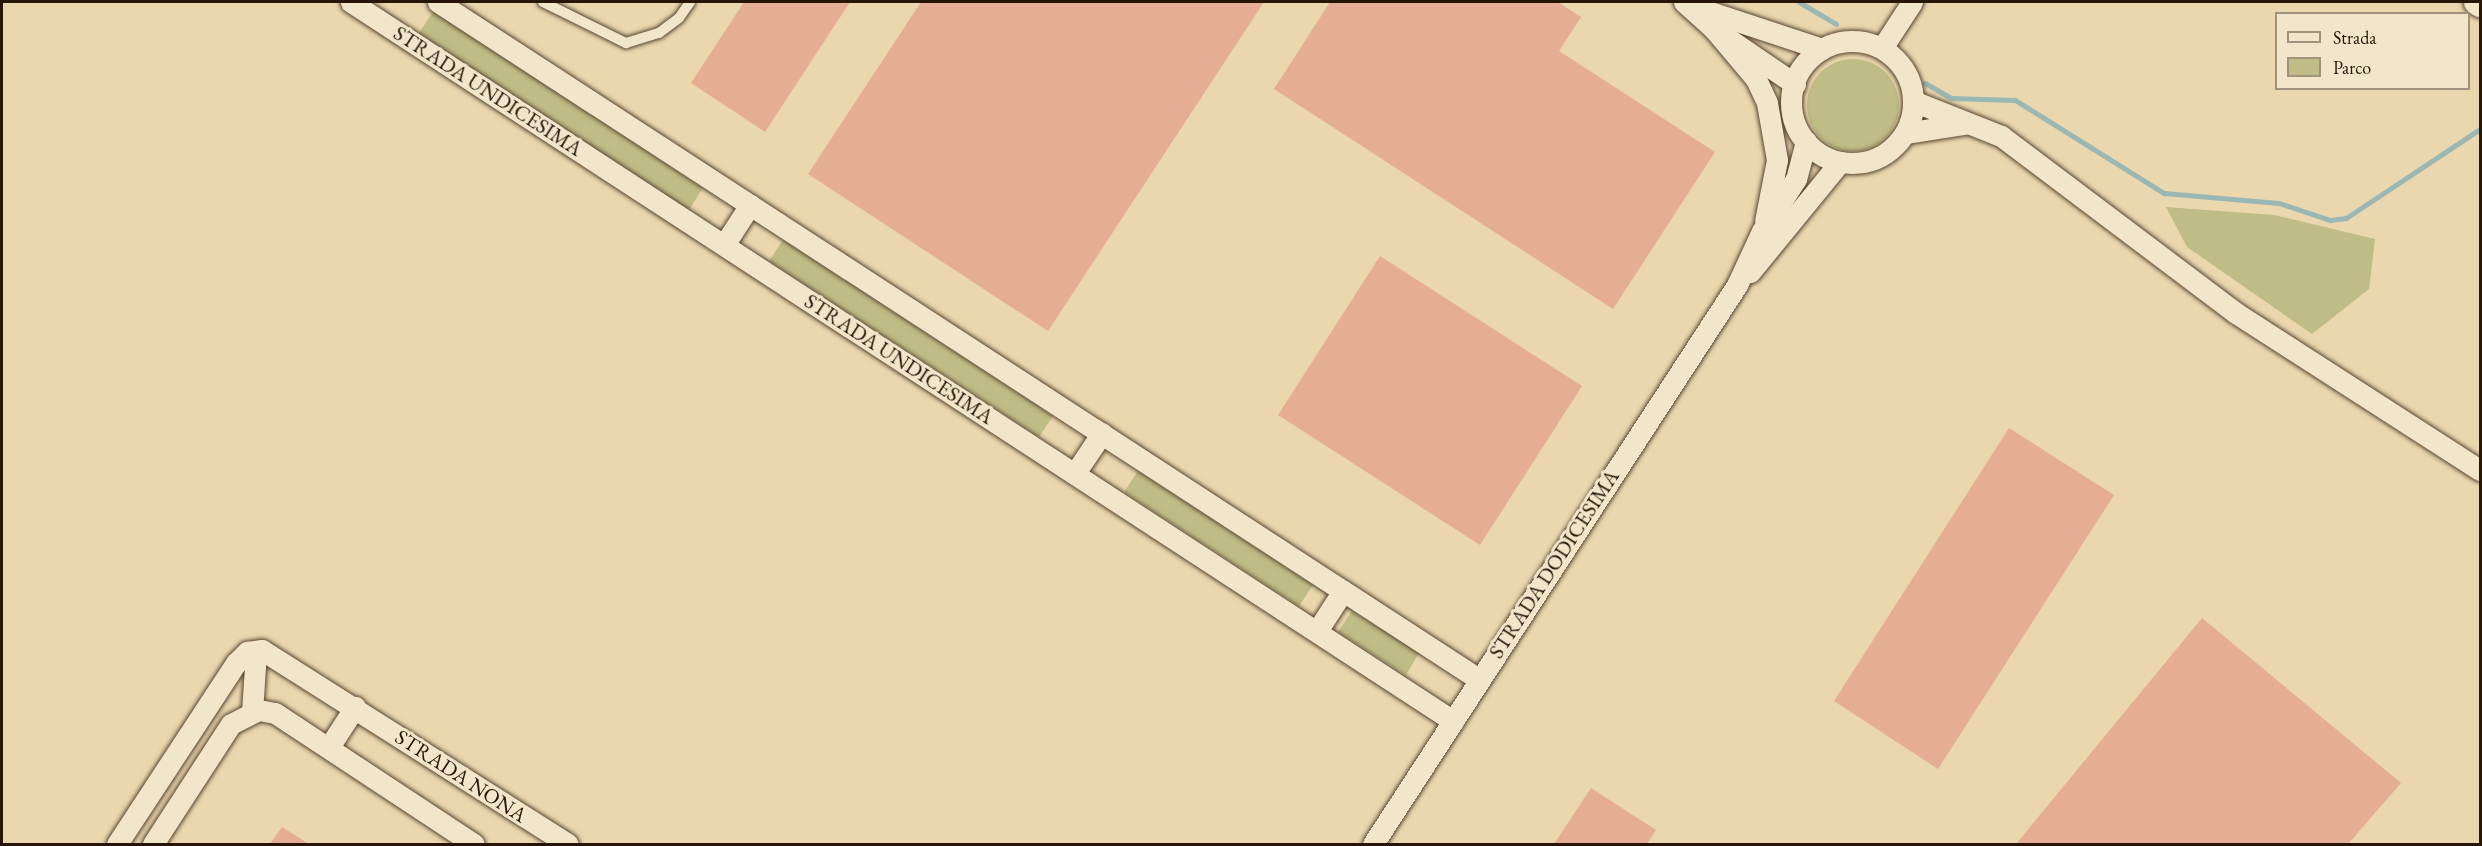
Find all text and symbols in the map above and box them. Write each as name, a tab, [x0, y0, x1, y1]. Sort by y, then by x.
legend	[2275, 12, 2470, 90]
street label: STRADA UNDICESIMA	[389, 20, 587, 162]
text: Strada	[2333, 26, 2377, 49]
text: Parco	[2333, 56, 2371, 79]
street label: STRADA UNDICESIMA	[800, 288, 998, 430]
street label: STRADA DODICESIMA	[1484, 465, 1624, 663]
street label: STRADA NONA	[390, 724, 532, 828]

